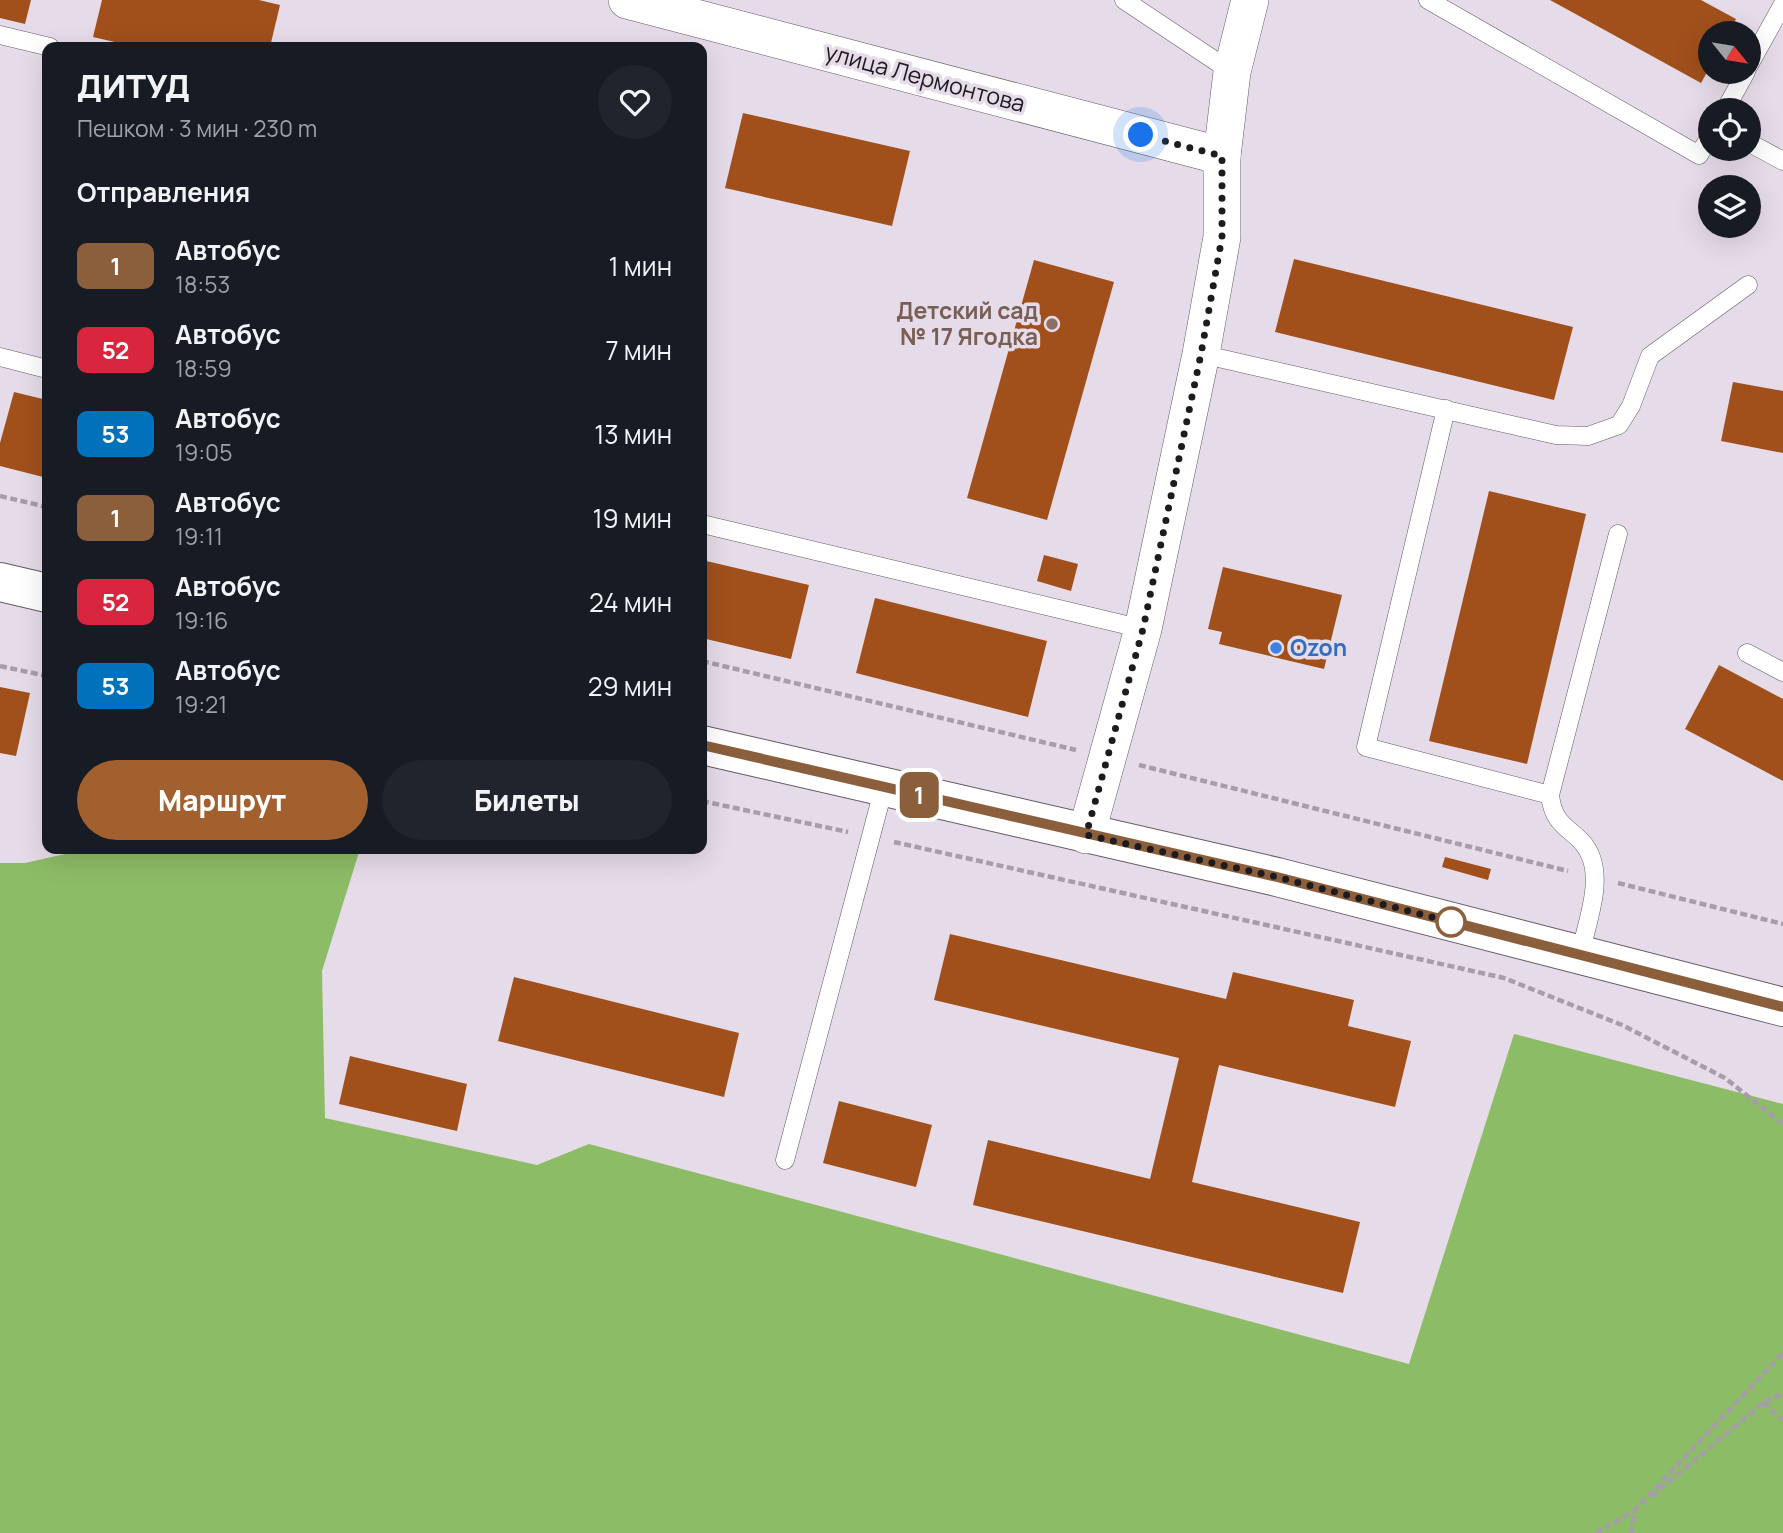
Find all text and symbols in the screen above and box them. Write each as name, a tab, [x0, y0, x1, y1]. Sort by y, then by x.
north arrow	[1698, 21, 1760, 84]
map controls	[1698, 21, 1761, 238]
street label: улица Лермонтова	[822, 35, 1029, 119]
text: ДИТУД	[77, 63, 190, 108]
button: heart	[598, 65, 672, 139]
button: locate	[1698, 98, 1761, 161]
text: Пешком · 3 мин · 230 m	[77, 112, 317, 144]
your location	[1123, 117, 1158, 152]
text: Отправления	[77, 174, 250, 210]
button: layers	[1698, 175, 1761, 238]
text: Автобус	[175, 232, 281, 268]
text: 1 мин	[609, 248, 672, 284]
text: 1	[110, 249, 121, 282]
text: 18:53	[175, 268, 230, 300]
place label: Детский сад № 17 Ягодка	[896, 294, 1038, 352]
text: Автобус	[175, 316, 281, 352]
marker: Детский сад № 17 Ягодка	[1044, 316, 1060, 332]
text: 7 мин	[606, 332, 672, 368]
text: 52	[102, 333, 129, 366]
text: 18:59	[175, 352, 232, 384]
text: Автобус	[175, 400, 281, 436]
text: 13 мин	[594, 416, 672, 452]
text: 53	[101, 417, 130, 450]
text: 19:05	[175, 436, 232, 468]
text: Автобус	[175, 484, 281, 520]
text: 19 мин	[592, 500, 672, 536]
text: 1	[110, 501, 121, 534]
text: 19:11	[175, 520, 223, 552]
text: Автобус	[175, 568, 281, 604]
text: 24 мин	[589, 584, 672, 620]
text: 52	[102, 585, 129, 618]
text: 19:16	[175, 604, 228, 636]
place label: Ozon	[1290, 631, 1347, 663]
marker: Ozon	[1268, 640, 1284, 656]
text: Автобус	[175, 652, 281, 688]
text: 29 мин	[588, 668, 672, 704]
text: 53	[101, 669, 130, 702]
text: 19:21	[175, 688, 227, 720]
button: Маршрут	[77, 760, 368, 840]
button: Билеты	[382, 760, 672, 840]
line badge: 1	[896, 772, 942, 818]
text: 1	[914, 778, 924, 811]
unlabelled marker	[1436, 907, 1466, 937]

